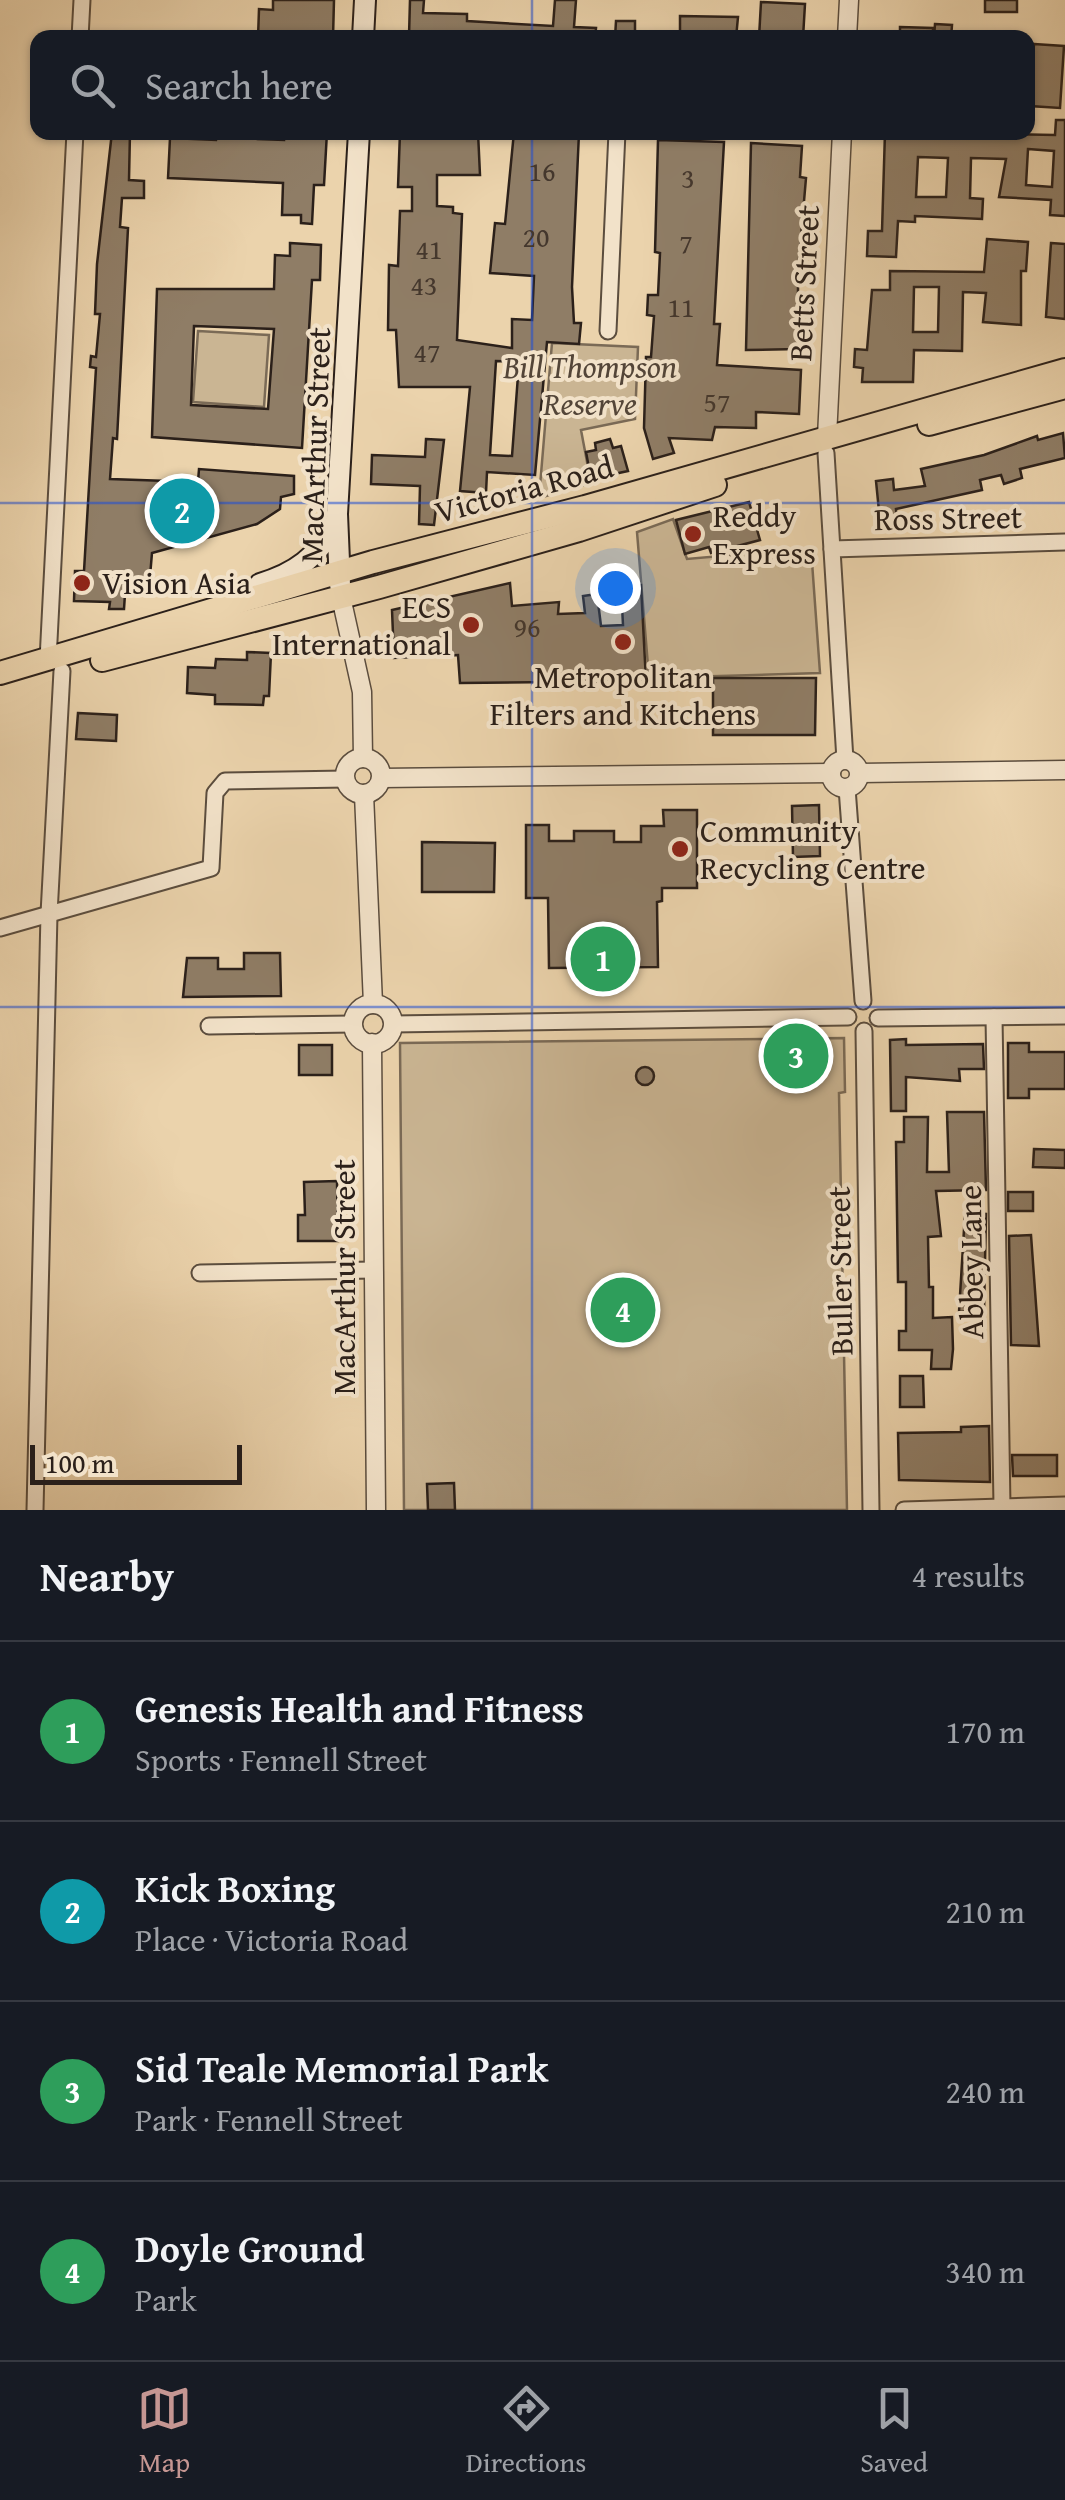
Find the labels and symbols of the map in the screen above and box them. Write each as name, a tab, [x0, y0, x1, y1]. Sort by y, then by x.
house number: 16	[529, 150, 555, 191]
house number: 3	[681, 157, 695, 198]
street label: Betts Street	[776, 204, 831, 362]
house number: 20	[523, 216, 549, 257]
house number: 7	[679, 222, 693, 263]
house number: 41	[416, 228, 442, 269]
house number: 43	[411, 264, 437, 305]
house number: 11	[668, 286, 694, 327]
street label: MacArthur Street	[287, 326, 342, 564]
house number: 47	[414, 331, 440, 372]
park label: Bill Thompson Reserve	[502, 343, 677, 427]
house number: 57	[704, 381, 730, 422]
street label: Victoria Road	[429, 442, 618, 535]
pin: 2	[150, 474, 214, 548]
place label: Reddy Express	[713, 492, 816, 576]
street label: Ross Street	[874, 493, 1022, 542]
marker: Reddy Express	[682, 523, 704, 545]
place label: Vision Asia	[102, 559, 251, 606]
your location	[590, 563, 641, 614]
marker: Vision Asia	[71, 572, 93, 594]
place label: ECS International	[272, 583, 451, 667]
house number: 96	[514, 606, 540, 647]
marker: ECS International	[460, 614, 482, 636]
marker: Metropolitan Filters and Kitchens	[612, 631, 634, 653]
place label: Metropolitan Filters and Kitchens	[490, 653, 756, 737]
place label: Community Recycling Centre	[700, 807, 926, 891]
marker: Community Recycling Centre	[669, 838, 691, 860]
pin: 1	[570, 922, 636, 996]
pin: 3	[764, 1018, 828, 1094]
street label: MacArthur Street	[320, 1159, 367, 1395]
street label: Abbey Lane	[946, 1184, 995, 1340]
street label: Buller Street	[815, 1186, 864, 1356]
pin: 4	[590, 1272, 656, 1348]
scale bar	[30, 1440, 242, 1484]

